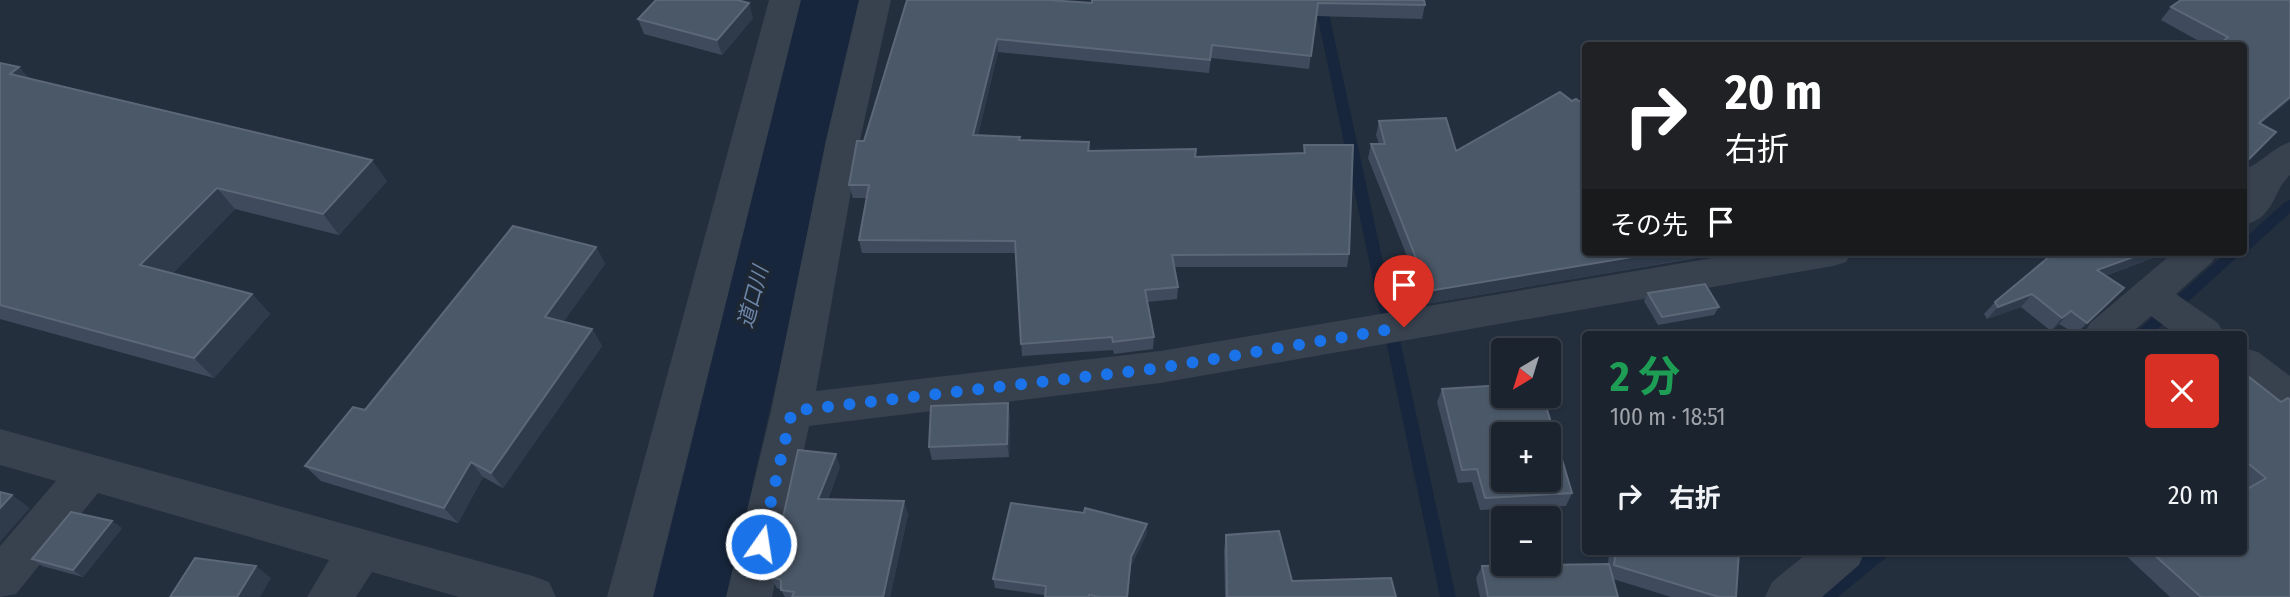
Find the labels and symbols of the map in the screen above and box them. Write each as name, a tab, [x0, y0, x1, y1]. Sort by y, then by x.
pin	[1374, 255, 1434, 327]
water label: 道口川	[732, 261, 774, 331]
north arrow	[1491, 338, 1561, 408]
position arrow	[724, 507, 798, 581]

